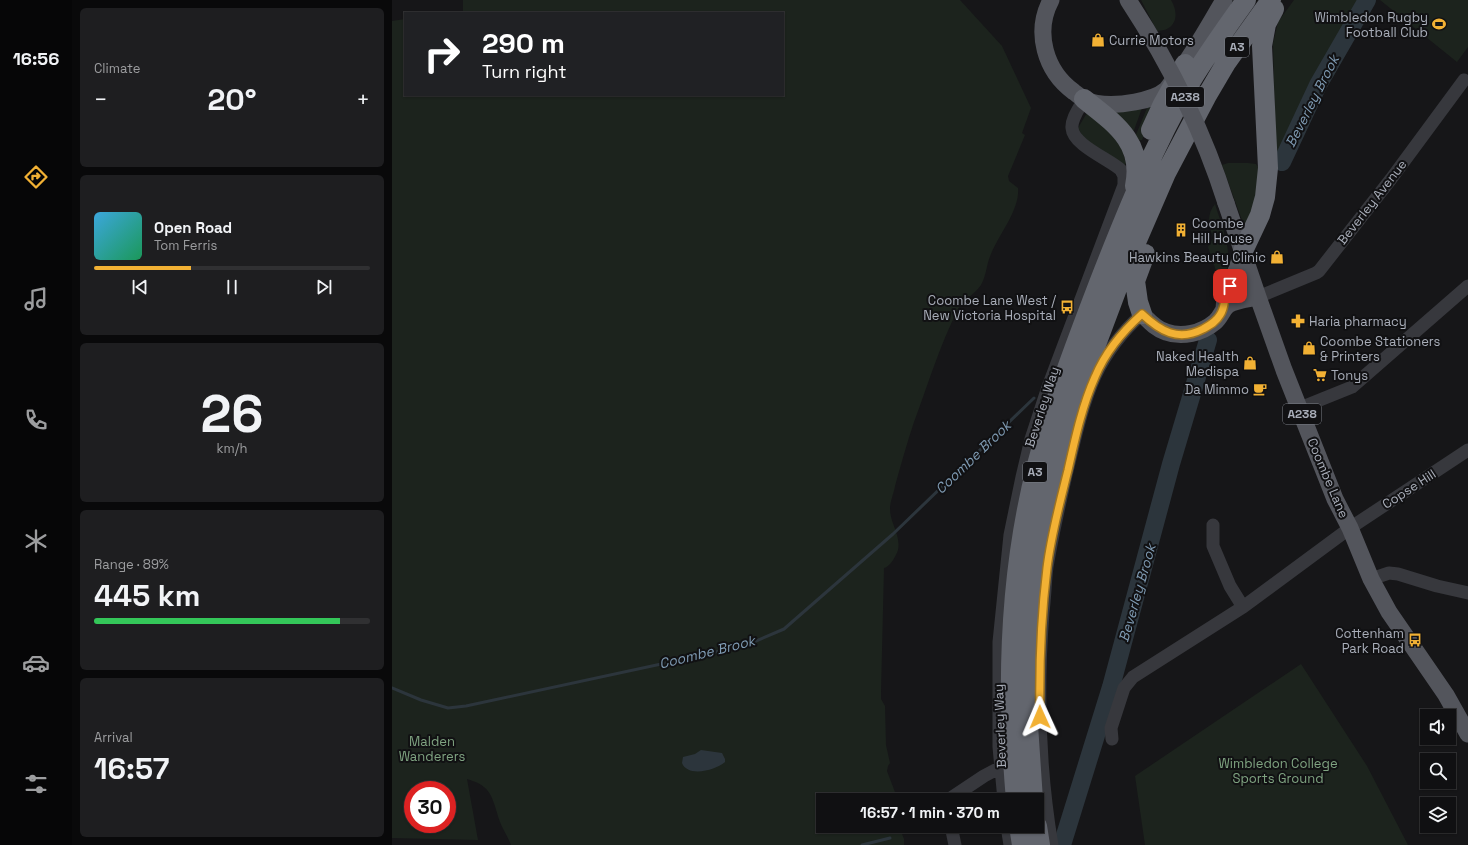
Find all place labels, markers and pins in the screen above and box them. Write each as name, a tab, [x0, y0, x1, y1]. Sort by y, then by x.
place label: Wimbledon Rugby Football Club	[1314, 9, 1428, 41]
sports icon: Wimbledon Rugby Football Club	[1431, 16, 1447, 32]
shop icon: Currie Motors	[1090, 32, 1106, 48]
place label: Currie Motors	[1109, 32, 1194, 49]
place label: Coombe Hill House	[1192, 215, 1253, 247]
building icon: Coombe Hill House	[1173, 222, 1189, 238]
place label: Hawkins Beauty Clinic	[1129, 249, 1266, 266]
shop icon: Hawkins Beauty Clinic	[1269, 249, 1285, 265]
pin	[1213, 269, 1247, 303]
place label: Coombe Lane West / New Victoria Hospital	[923, 292, 1056, 324]
bus stop icon: Coombe Lane West / New Victoria Hospital	[1059, 299, 1075, 315]
pharmacy icon: Haria pharmacy	[1290, 313, 1306, 329]
place label: Haria pharmacy	[1309, 313, 1407, 330]
place label: Coombe Stationers & Printers	[1320, 333, 1441, 365]
shop icon: Coombe Stationers & Printers	[1301, 340, 1317, 356]
place label: Naked Health Medispa	[1156, 348, 1240, 380]
shop icon: Naked Health Medispa	[1242, 355, 1258, 371]
supermarket icon: Tonys	[1312, 367, 1328, 383]
place label: Tonys	[1331, 367, 1368, 384]
place label: Da Mimmo	[1185, 381, 1249, 398]
cafe icon: Da Mimmo	[1252, 381, 1268, 397]
place label: Cottenham Park Road	[1335, 625, 1404, 657]
bus stop icon: Cottenham Park Road	[1407, 632, 1423, 648]

